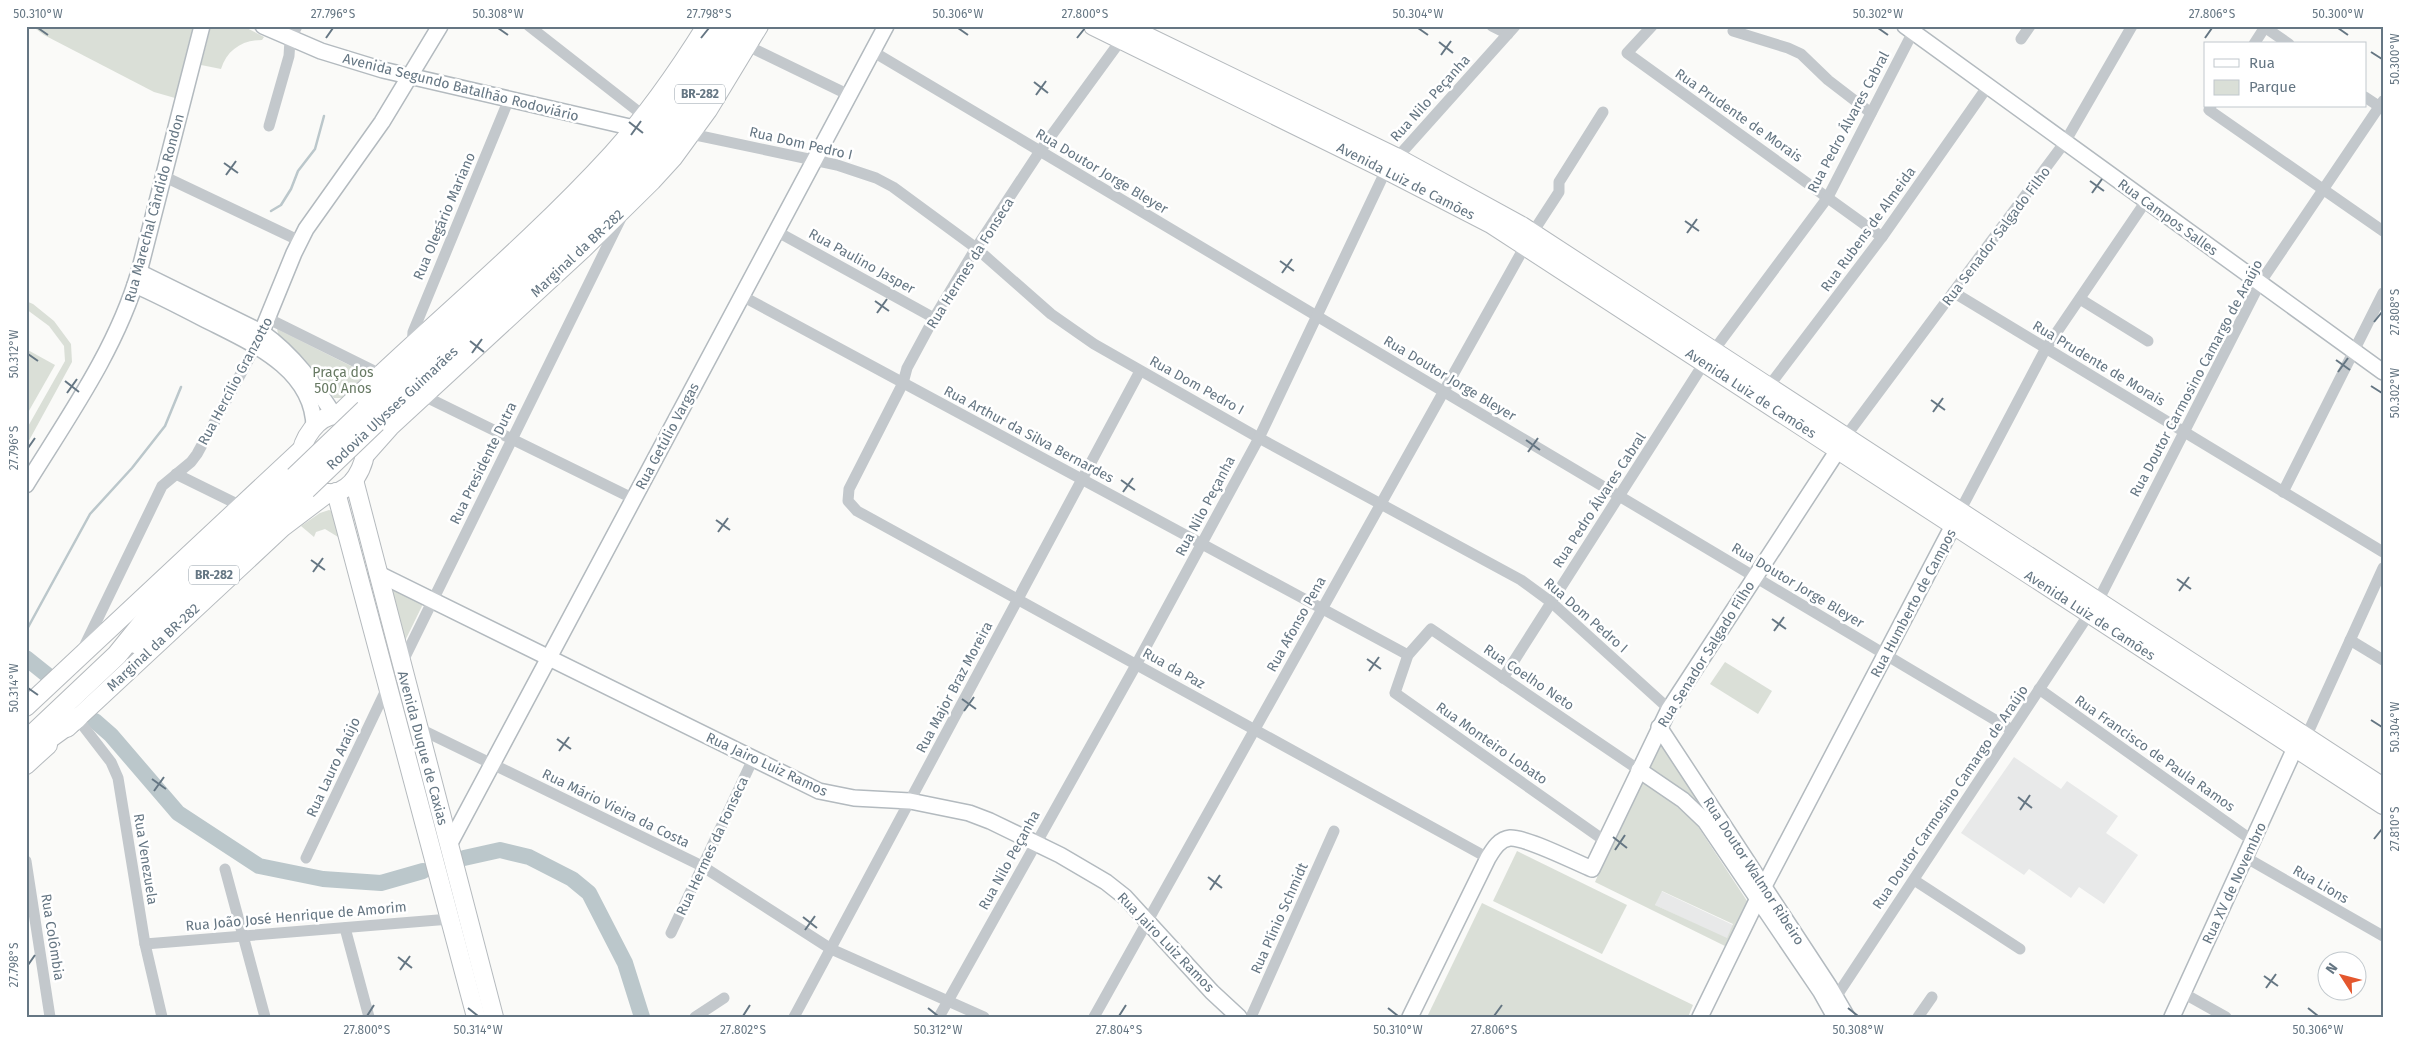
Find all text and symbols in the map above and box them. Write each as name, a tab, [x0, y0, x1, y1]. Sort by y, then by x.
text: 50.310°W	[13, 7, 63, 21]
text: 27.796°S	[311, 7, 356, 21]
text: 50.308°W	[472, 7, 524, 21]
text: 27.798°S	[687, 7, 732, 21]
text: 50.306°W	[933, 7, 984, 21]
text: 27.800°S	[1062, 7, 1109, 21]
text: 50.304°W	[1393, 7, 1444, 21]
text: 50.302°W	[1853, 7, 1903, 21]
text: 27.806°S	[2189, 7, 2236, 21]
text: 50.300°W	[2312, 7, 2364, 21]
text: 50.300°W	[2388, 33, 2402, 85]
legend	[2204, 42, 2366, 108]
street label: Rua Pedro Álvares Cabral	[1803, 48, 1893, 196]
street label: Avenida Segundo Batalhão Rodoviário	[341, 50, 581, 125]
street label: Rua Nilo Peçanha	[1387, 51, 1474, 145]
text: Rua	[2249, 54, 2275, 72]
street label: Rua Prudente de Morais	[1672, 65, 1806, 166]
text: Parque	[2249, 78, 2296, 96]
road number: BR-282	[675, 85, 725, 104]
street label: Rua Marechal Cândido Rondon	[121, 112, 188, 304]
street label: Rua Dom Pedro I	[748, 123, 854, 164]
street label: Rua Doutor Jorge Bleyer	[1032, 125, 1172, 218]
street label: Avenida Luiz de Camões	[1334, 139, 1478, 224]
street label: Rua Olegário Mariano	[410, 150, 479, 283]
street label: Rua Rubens de Almeida	[1817, 163, 1919, 295]
street label: Rua Senador Salgado Filho	[1939, 163, 2054, 309]
street label: Rua Campos Salles	[2114, 175, 2221, 260]
street label: Rua Hermes da Fonseca	[923, 195, 1018, 332]
street label: Marginal da BR-282	[527, 206, 627, 301]
street label: Rua Paulino Jasper	[806, 225, 918, 298]
street label: Rua Doutor Carmosino Camargo de Araújo	[2126, 257, 2266, 500]
text: 27.808°S	[2388, 288, 2402, 335]
street label: Rua Hercílio Granzotto	[194, 314, 276, 448]
street label: Rua Prudente de Morais	[2029, 317, 2168, 410]
text: 50.312°W	[7, 330, 21, 378]
street label: Rua Doutor Jorge Bleyer	[1380, 332, 1520, 425]
street label: Rodovia Ulysses Guimarães	[323, 343, 462, 474]
street label: Avenida Luiz de Camões	[1682, 345, 1820, 442]
street label: Rua Dom Pedro I	[1146, 352, 1247, 418]
park label: Praça dos 500 Anos	[312, 364, 374, 397]
text: 50.302°W	[2388, 368, 2402, 418]
street label: Rua Getúlio Vargas	[632, 379, 703, 493]
street label: Rua Arthur da Silva Bernardes	[941, 382, 1117, 487]
street label: Rua Presidente Dutra	[446, 399, 520, 527]
text: 27.796°S	[7, 425, 21, 470]
street label: Rua Pedro Álvares Cabral	[1548, 429, 1650, 571]
street label: Rua Nilo Peçanha	[1172, 453, 1239, 559]
street label: Rua Humberto de Campos	[1867, 526, 1960, 680]
street label: Rua Doutor Jorge Bleyer	[1728, 539, 1868, 632]
road number: BR-282	[189, 566, 239, 584]
street label: Avenida Luiz de Camões	[2021, 567, 2159, 664]
street label: Rua Afonso Pena	[1263, 574, 1330, 675]
street label: Rua Dom Pedro I	[1540, 574, 1631, 656]
street label: Rua Senador Salgado Filho	[1654, 578, 1759, 731]
street label: Marginal da BR-282	[103, 600, 203, 695]
street label: Rua Major Braz Moreira	[913, 619, 996, 756]
street label: Rua Coelho Neto	[1480, 641, 1577, 714]
street label: Rua da Paz	[1140, 644, 1208, 693]
text: 50.314°W	[7, 663, 21, 713]
street label: Avenida Duque de Caxias	[394, 669, 451, 828]
street label: Rua Doutor Carmosino Camargo de Araújo	[1869, 682, 2032, 912]
street label: Rua Francisco de Paula Ramos	[2071, 692, 2238, 816]
street label: Rua Monteiro Lobato	[1433, 699, 1551, 788]
text: 50.304°W	[2388, 701, 2402, 752]
street label: Rua Lauro Araújo	[303, 715, 364, 820]
street label: Rua Jairo Luiz Ramos	[703, 729, 831, 800]
street label: Rua Mário Vieira da Costa	[539, 765, 692, 852]
street label: Rua Hermes da Fonseca	[673, 774, 752, 918]
street label: Rua Doutor Walmor Ribeiro	[1699, 794, 1808, 948]
text: 27.810°S	[2388, 806, 2402, 852]
street label: Rua Nilo Peçanha	[975, 808, 1044, 913]
street label: Rua Venezuela	[130, 812, 161, 906]
street label: Rua XV de Novembro	[2199, 820, 2270, 947]
street label: Rua Plínio Schmidt	[1247, 859, 1312, 976]
street label: Rua Lions	[2290, 862, 2352, 907]
street label: Rua Jairo Luiz Ramos	[1114, 889, 1218, 996]
street label: Rua Colômbia	[37, 892, 68, 982]
street label: Rua João José Henrique de Amorim	[185, 898, 407, 935]
text: 27.798°S	[7, 942, 21, 987]
north arrow	[2316, 950, 2366, 1000]
text: N	[2322, 960, 2341, 977]
text: 27.800°S	[344, 1023, 391, 1037]
text: 50.314°W	[453, 1023, 503, 1037]
text: 27.802°S	[720, 1023, 766, 1037]
text: 50.312°W	[914, 1023, 962, 1037]
text: 27.804°S	[1096, 1023, 1143, 1037]
text: 50.310°W	[1373, 1023, 1423, 1037]
text: 27.806°S	[1471, 1023, 1518, 1037]
text: 50.308°W	[1832, 1023, 1884, 1037]
text: 50.306°W	[2293, 1023, 2344, 1037]

